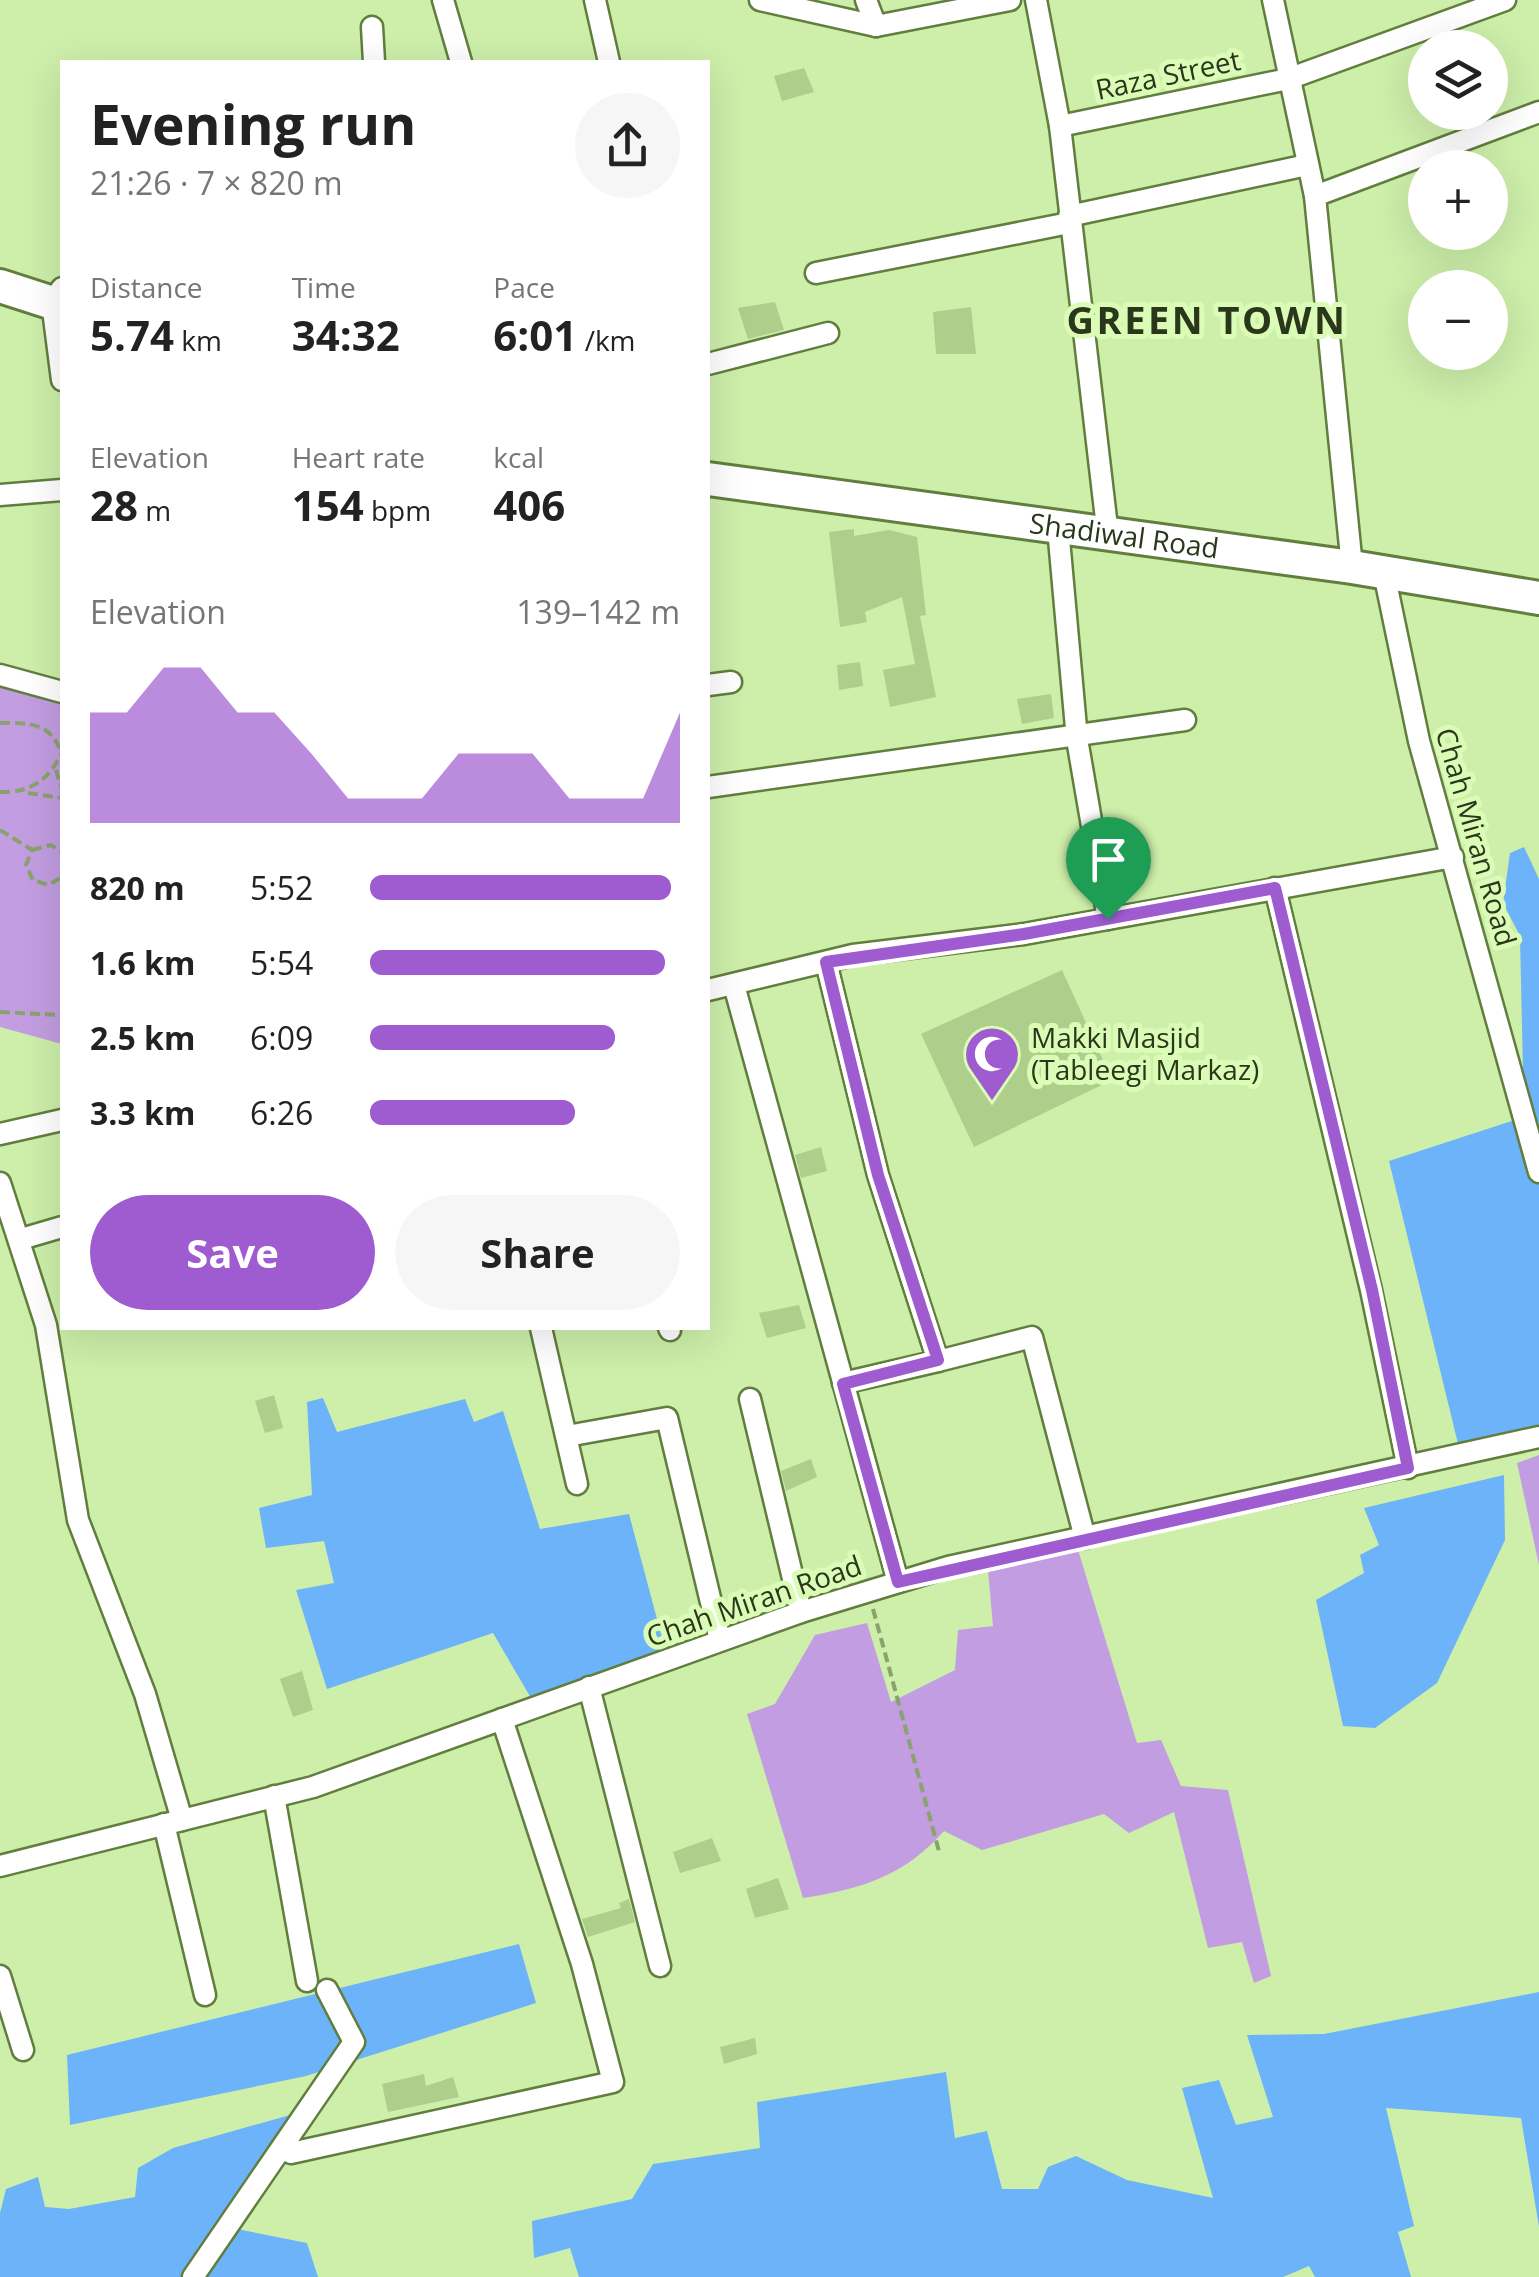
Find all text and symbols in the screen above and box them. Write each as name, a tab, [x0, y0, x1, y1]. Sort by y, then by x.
map controls	[1408, 30, 1508, 370]
button: layers	[1408, 30, 1508, 130]
street label: Raza Street	[1092, 40, 1244, 108]
text: Evening run	[90, 86, 416, 161]
button: share	[575, 93, 680, 198]
button: +	[1408, 150, 1508, 250]
text: 21:26 · 7 × 820 m	[90, 161, 343, 204]
text: Distance	[90, 268, 203, 306]
text: Time	[292, 268, 356, 306]
text: Pace	[493, 268, 555, 306]
button: −	[1408, 270, 1508, 370]
district label: GREEN TOWN	[1067, 293, 1347, 345]
text: 5.74	[90, 306, 174, 363]
text: 34:32	[292, 306, 400, 363]
text: 6:01	[493, 306, 577, 363]
text: km	[174, 321, 222, 359]
text: /km	[577, 321, 636, 359]
text: Elevation	[90, 438, 209, 476]
text: Heart rate	[292, 438, 425, 476]
text: kcal	[493, 438, 544, 476]
text: 28	[90, 476, 138, 533]
text: 154	[292, 476, 364, 533]
text: 406	[493, 476, 565, 533]
text: m	[138, 491, 171, 529]
text: bpm	[364, 491, 431, 529]
street label: Shadiwal Road	[1027, 503, 1221, 567]
text: Elevation	[90, 590, 226, 633]
text: 139–142 m	[516, 590, 680, 633]
street label: Chah Miran Road	[1428, 723, 1526, 950]
pin	[1066, 817, 1151, 920]
icon: arrive	[1081, 832, 1136, 887]
text: 820 m	[90, 866, 185, 909]
text: 5:52	[250, 866, 313, 909]
text: 1.6 km	[90, 941, 195, 984]
text: 5:54	[250, 941, 313, 984]
text: 2.5 km	[90, 1016, 195, 1059]
text: 6:09	[250, 1016, 313, 1059]
place label: Makki Masjid (Tableegi Markaz)	[1031, 1018, 1259, 1088]
mosque icon: Makki Masjid (Tableegi Markaz)	[962, 1024, 1022, 1103]
text: 3.3 km	[90, 1091, 195, 1134]
text: 6:26	[250, 1091, 313, 1134]
button: Save	[90, 1195, 375, 1310]
button: Share	[395, 1195, 680, 1310]
street label: Chah Miran Road	[641, 1545, 866, 1655]

